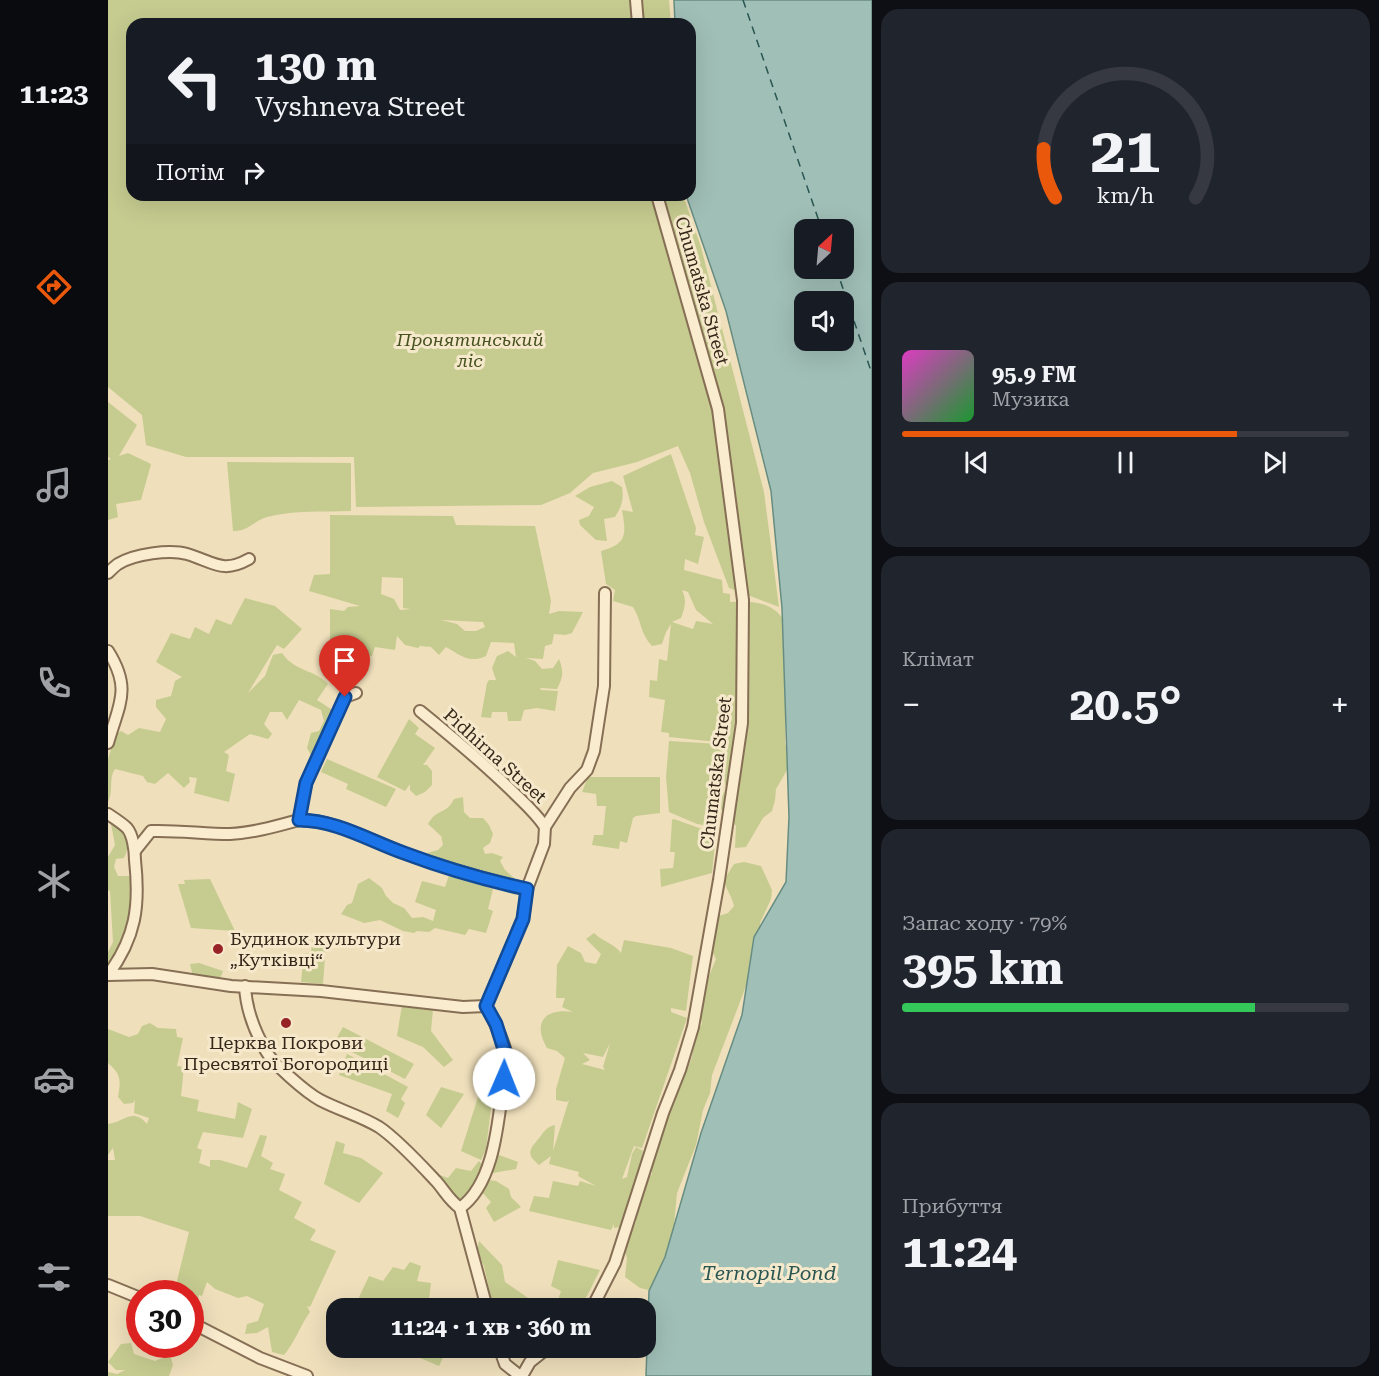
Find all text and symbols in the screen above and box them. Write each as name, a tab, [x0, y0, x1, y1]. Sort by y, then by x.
text: 130 m	[255, 41, 377, 90]
icon: left	[156, 42, 234, 120]
text: 11:23	[20, 78, 88, 110]
text: Vyshneva Street	[255, 91, 465, 123]
text: 21	[1091, 114, 1160, 187]
icon: right	[237, 156, 270, 189]
text: Потім	[156, 160, 225, 185]
text: km/h	[1097, 184, 1154, 209]
street label: Chumatska Street	[671, 214, 734, 368]
north arrow	[794, 219, 854, 279]
map controls	[794, 219, 854, 351]
icon: directions	[33, 266, 75, 308]
button: sound	[794, 291, 854, 351]
park label: Пронятинський ліс	[396, 329, 544, 371]
text: 95.9 FM	[992, 362, 1076, 387]
text: Музика	[992, 387, 1069, 411]
icon: previous	[960, 446, 993, 479]
icon: pause	[1109, 446, 1142, 479]
icon: next	[1258, 446, 1291, 479]
icon: music	[33, 464, 75, 506]
pin	[319, 635, 370, 697]
icon: arrive	[328, 644, 361, 677]
text: Клімат	[902, 647, 974, 671]
icon: phone	[33, 662, 75, 704]
text: 20.5°	[1069, 678, 1182, 731]
text: −	[902, 685, 920, 724]
text: +	[1331, 685, 1349, 724]
street label: Chumatska Street	[696, 695, 735, 850]
street label: Pidhirna Street	[440, 704, 551, 808]
icon: climate	[33, 860, 75, 902]
text: Запас ходу · 79%	[902, 911, 1067, 935]
place label: Будинок культури „Кутківці“	[230, 928, 401, 970]
marker: Будинок культури „Кутківці“	[211, 942, 225, 956]
text: 395 km	[902, 942, 1063, 995]
marker: Церква Покрови Пресвятої Богородиці	[279, 1016, 293, 1030]
place label: Церква Покрови Пресвятої Богородиці	[184, 1032, 389, 1074]
position arrow	[472, 1047, 536, 1111]
icon: car	[33, 1058, 75, 1100]
text: Прибуття	[902, 1194, 1003, 1218]
text: 11:24	[902, 1225, 1017, 1278]
icon: filters	[33, 1256, 75, 1298]
water label: Ternopil Pond	[702, 1261, 836, 1285]
speed limit sign: 30	[126, 1280, 204, 1358]
text: 11:24 · 1 хв · 360 m	[391, 1315, 591, 1340]

